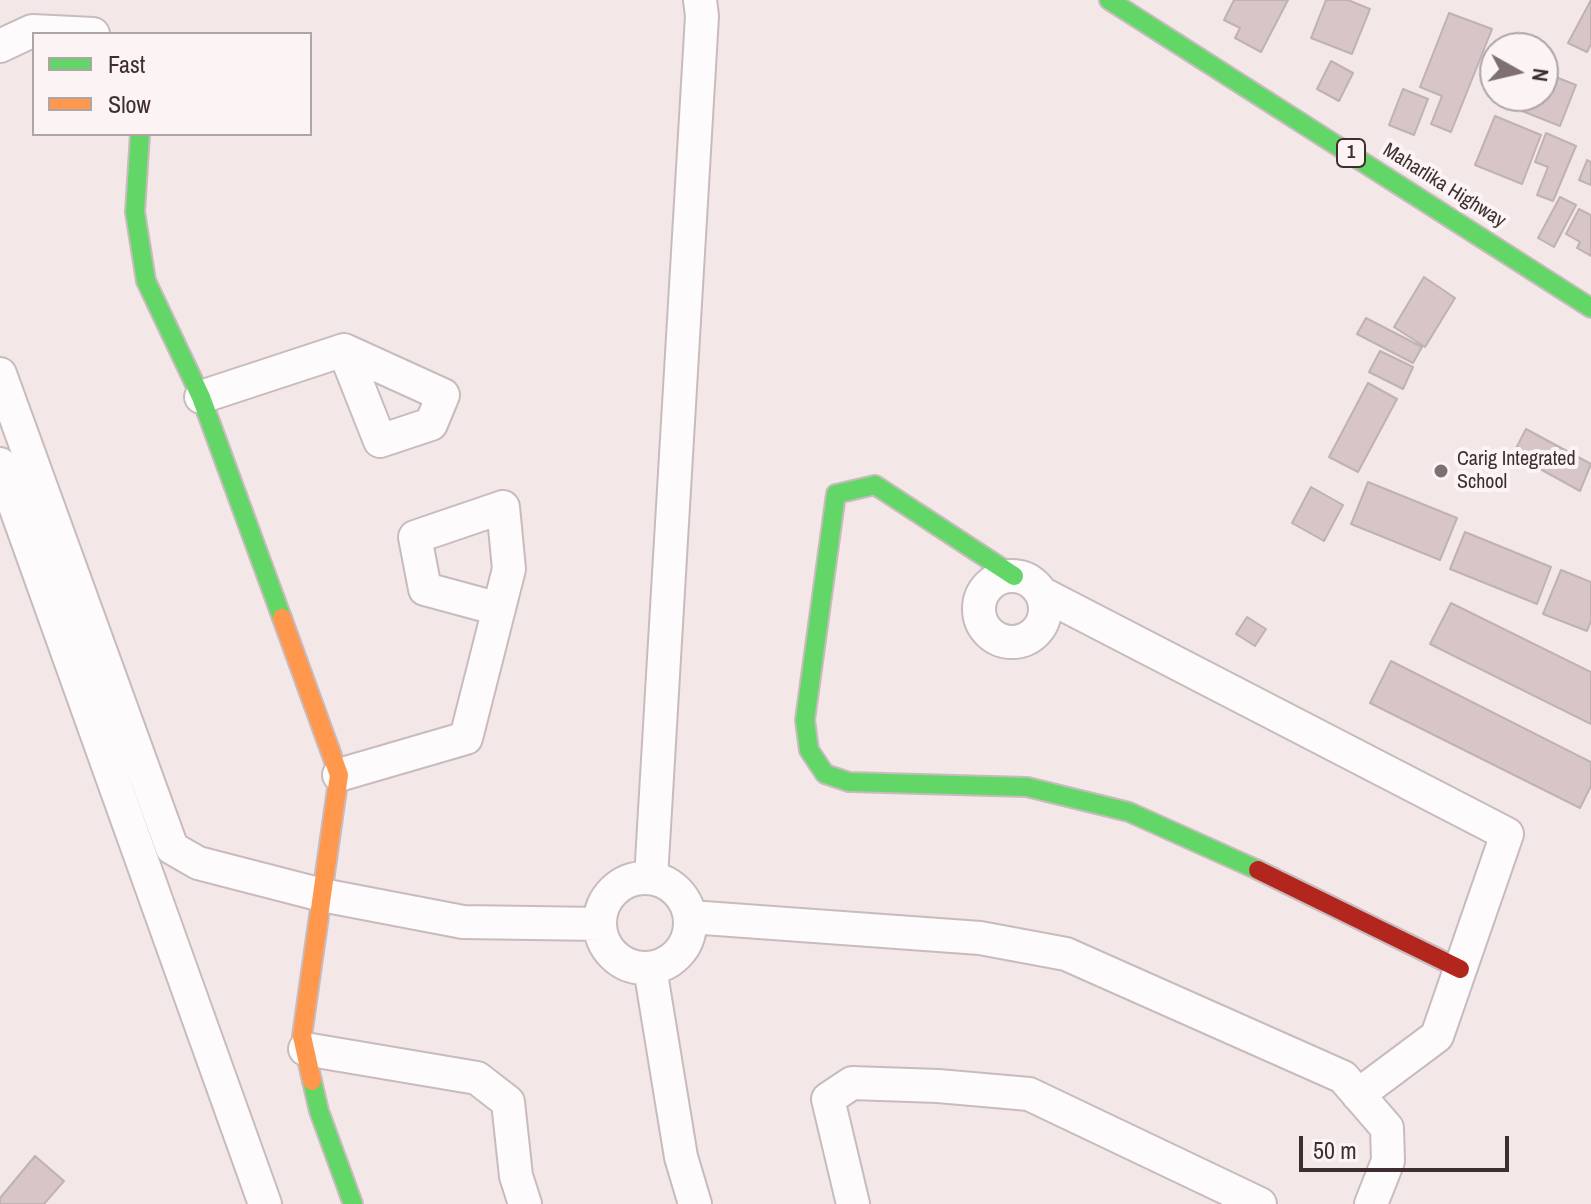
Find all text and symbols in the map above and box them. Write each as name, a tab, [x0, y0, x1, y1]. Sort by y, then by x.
legend	[32, 32, 312, 136]
north arrow	[1479, 32, 1559, 112]
text: Fast	[108, 48, 145, 80]
text: N	[1525, 67, 1557, 84]
text: Slow	[108, 88, 151, 120]
road number: 1	[1337, 139, 1365, 167]
street label: Maharlika Highway	[1378, 139, 1510, 233]
place label: Carig Integrated School	[1457, 448, 1576, 495]
marker: Carig Integrated School	[1432, 462, 1450, 480]
scale bar	[1303, 1120, 1513, 1170]
text: 50 m	[1313, 1134, 1357, 1166]

